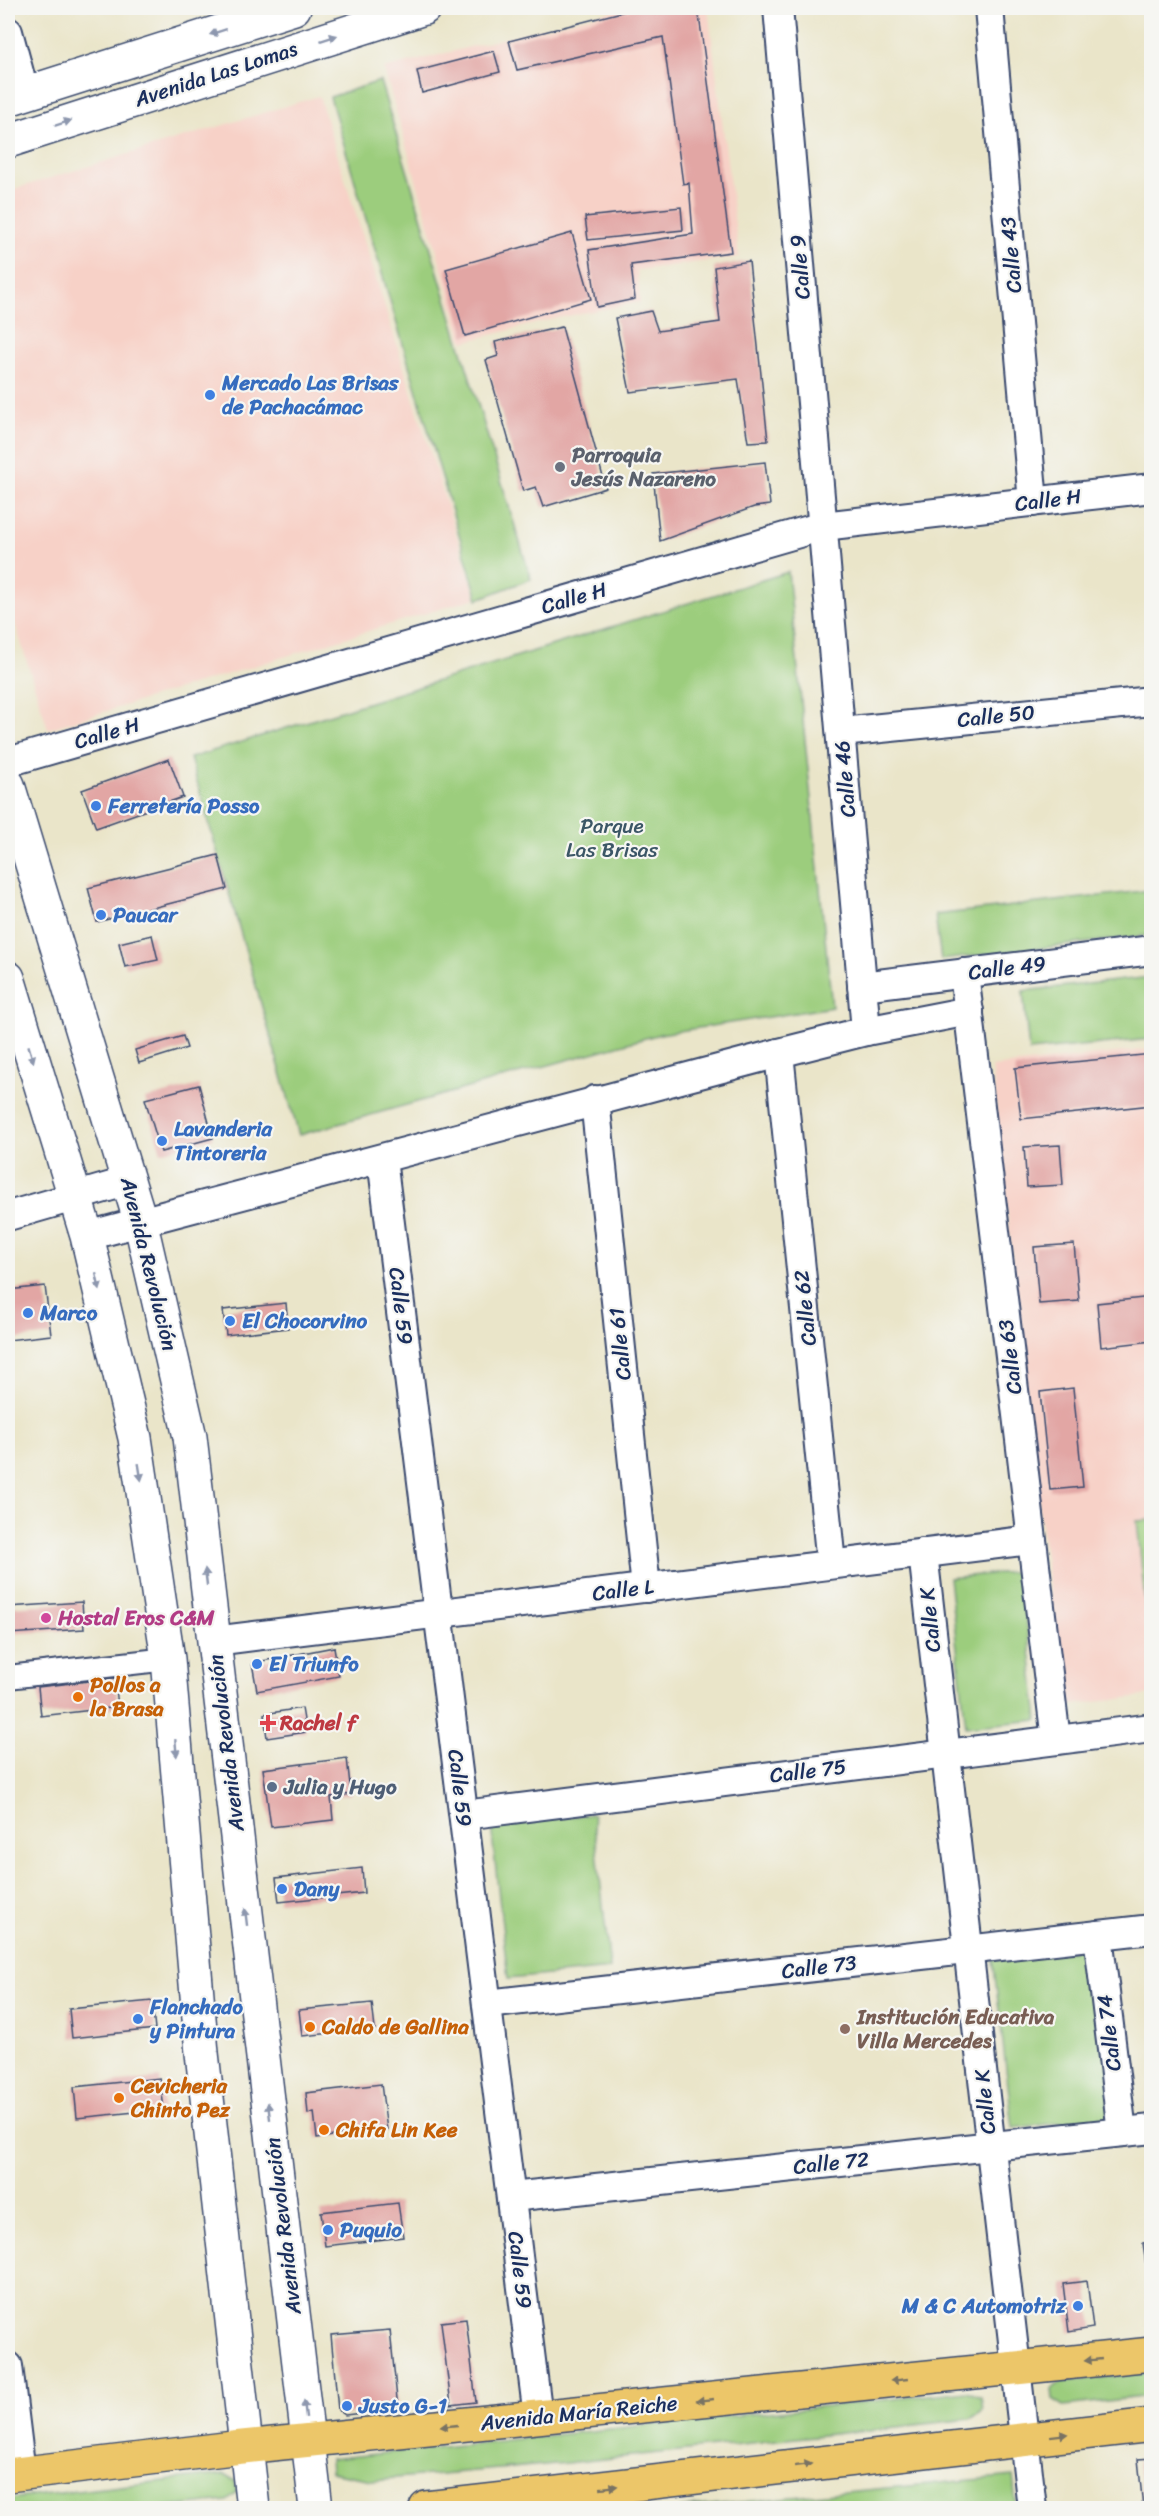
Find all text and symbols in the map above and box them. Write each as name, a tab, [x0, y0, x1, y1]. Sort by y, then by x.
one-way arrow	[209, 28, 227, 37]
street label: Avenida Las Lomas	[129, 30, 303, 119]
one-way arrow	[320, 33, 338, 42]
one-way arrow	[54, 118, 72, 127]
street label: Calle 43	[989, 215, 1033, 295]
street label: Calle 9	[778, 233, 822, 301]
place label: Mercado Las Brisas de Pachacámac	[221, 364, 400, 426]
marker: Mercado Las Brisas de Pachacámac	[203, 388, 217, 402]
place label: Parroquia Jesús Nazareno	[571, 436, 716, 498]
marker: Parroquia Jesús Nazareno	[553, 460, 567, 474]
street label: Calle H	[1013, 477, 1084, 523]
street label: Calle H	[537, 571, 611, 625]
street label: Calle 50	[955, 693, 1037, 739]
street label: Calle H	[70, 706, 144, 760]
street label: Calle 46	[823, 739, 867, 819]
place label: Ferretería Posso	[107, 787, 260, 825]
marker: Ferretería Posso	[89, 799, 103, 813]
park label: Parque Las Brisas	[566, 807, 658, 869]
place label: Paucar	[113, 896, 180, 934]
marker: Paucar	[94, 908, 108, 922]
street label: Calle 49	[966, 944, 1048, 992]
one-way arrow	[27, 1045, 36, 1063]
place label: Lavanderia Tintoreria	[174, 1110, 273, 1172]
marker: Lavanderia Tintoreria	[155, 1134, 169, 1148]
street label: Avenida Revolución	[109, 1172, 189, 1355]
street label: Calle 59	[377, 1265, 425, 1347]
street label: Calle 62	[782, 1268, 828, 1348]
one-way arrow	[93, 1272, 103, 1291]
place label: Marco	[39, 1294, 98, 1332]
place label: El Chocorvino	[242, 1302, 368, 1340]
marker: Marco	[21, 1306, 35, 1320]
street label: Calle 61	[597, 1306, 643, 1382]
marker: El Chocorvino	[223, 1314, 237, 1328]
street label: Calle 63	[986, 1317, 1033, 1397]
one-way arrow	[135, 1463, 144, 1482]
street label: Calle L	[590, 1567, 656, 1613]
one-way arrow	[202, 1568, 211, 1587]
street label: Calle K	[908, 1585, 952, 1654]
place label: Hostal Eros C&M	[57, 1599, 216, 1637]
marker: Hostal Eros C&M	[39, 1611, 53, 1625]
place label: El Triunfo	[269, 1645, 359, 1683]
street label: Avenida Revolución	[196, 1652, 256, 1835]
marker: El Triunfo	[250, 1657, 264, 1671]
place label: Pollos a la Brasa	[89, 1666, 164, 1728]
marker: Pollos a la Brasa	[71, 1690, 85, 1704]
place label: Rachel f	[279, 1704, 360, 1742]
marker: Rachel f	[261, 1716, 275, 1730]
one-way arrow	[171, 1739, 181, 1758]
street label: Calle 59	[436, 1747, 484, 1829]
street label: Calle 75	[768, 1747, 849, 1795]
place label: Julia y Hugo	[283, 1768, 397, 1806]
marker: Julia y Hugo	[265, 1780, 279, 1794]
place label: Dany	[294, 1870, 340, 1908]
marker: Dany	[275, 1882, 289, 1896]
one-way arrow	[241, 1908, 251, 1927]
street label: Calle 73	[779, 1943, 859, 1990]
place label: Flanchado y Pintura	[149, 1988, 243, 2050]
street label: Calle 74	[1085, 1992, 1133, 2074]
place label: Institución Educativa Villa Mercedes	[856, 1998, 1055, 2060]
place label: Caldo de Gallina	[321, 2008, 469, 2046]
marker: Flanchado y Pintura	[131, 2012, 145, 2026]
marker: Caldo de Gallina	[303, 2020, 317, 2034]
marker: Institución Educativa Villa Mercedes	[838, 2022, 852, 2036]
place label: Cevicheria Chinto Pez	[130, 2067, 231, 2129]
street label: Calle K	[963, 2067, 1007, 2136]
marker: Cevicheria Chinto Pez	[112, 2091, 126, 2105]
one-way arrow	[264, 2101, 274, 2120]
place label: Chifa Lin Kee	[335, 2111, 458, 2149]
marker: Chifa Lin Kee	[317, 2123, 331, 2137]
street label: Avenida Revolución	[253, 2135, 313, 2318]
street label: Calle 72	[791, 2140, 871, 2186]
place label: Puquio	[340, 2211, 402, 2249]
marker: Puquio	[321, 2223, 335, 2237]
street label: Calle 59	[496, 2229, 544, 2311]
place label: M & C Automotriz	[901, 2287, 1067, 2325]
marker: M & C Automotriz	[1071, 2299, 1085, 2313]
one-way arrow	[1084, 2356, 1103, 2365]
one-way arrow	[890, 2375, 909, 2385]
street label: Avenida María Reiche	[478, 2384, 679, 2442]
place label: Justo G-1	[358, 2387, 447, 2425]
one-way arrow	[696, 2395, 715, 2405]
one-way arrow	[300, 2399, 309, 2418]
marker: Justo G-1	[340, 2399, 354, 2413]
one-way arrow	[439, 2421, 458, 2431]
one-way arrow	[1050, 2431, 1069, 2440]
one-way arrow	[793, 2460, 812, 2470]
one-way arrow	[600, 2483, 619, 2492]

